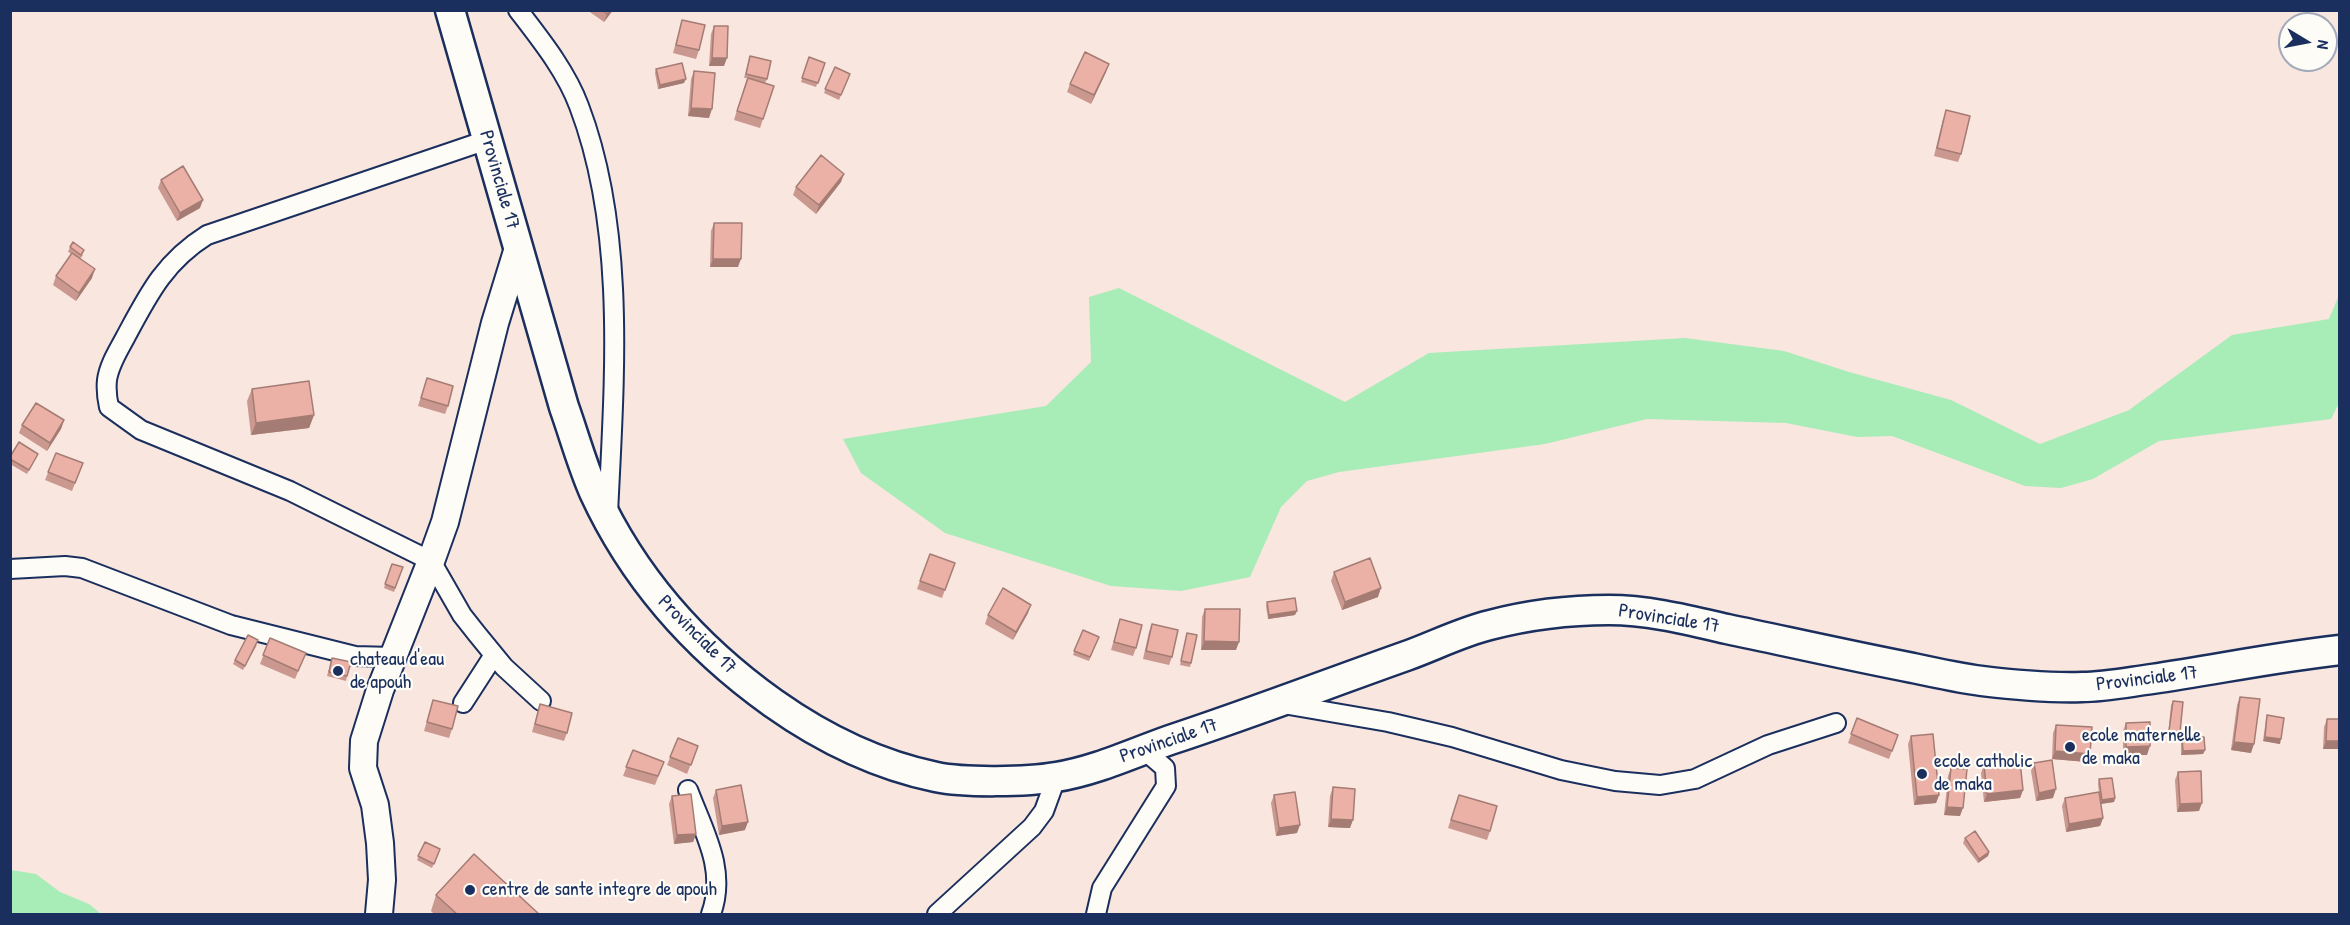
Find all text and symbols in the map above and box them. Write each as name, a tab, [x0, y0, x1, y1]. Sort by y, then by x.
north arrow	[2278, 12, 2338, 72]
text: N	[2312, 39, 2335, 51]
street label: Provinciale 17	[473, 128, 525, 232]
street label: Provinciale 17	[652, 590, 742, 680]
street label: Provinciale 17	[1617, 599, 1721, 639]
place label: chateau d'eau de apouh	[350, 648, 444, 695]
street label: Provinciale 17	[2095, 661, 2199, 697]
marker: chateau d'eau de apouh	[331, 664, 345, 678]
street label: Provinciale 17	[1117, 713, 1221, 769]
place label: ecole maternelle de maka	[2082, 724, 2201, 771]
marker: ecole maternelle de maka	[2063, 740, 2077, 754]
place label: ecole catholic de maka	[1934, 750, 2032, 797]
marker: ecole catholic de maka	[1915, 767, 1929, 781]
place label: centre de sante integre de apouh	[482, 878, 717, 902]
marker: centre de sante integre de apouh	[463, 883, 477, 897]

